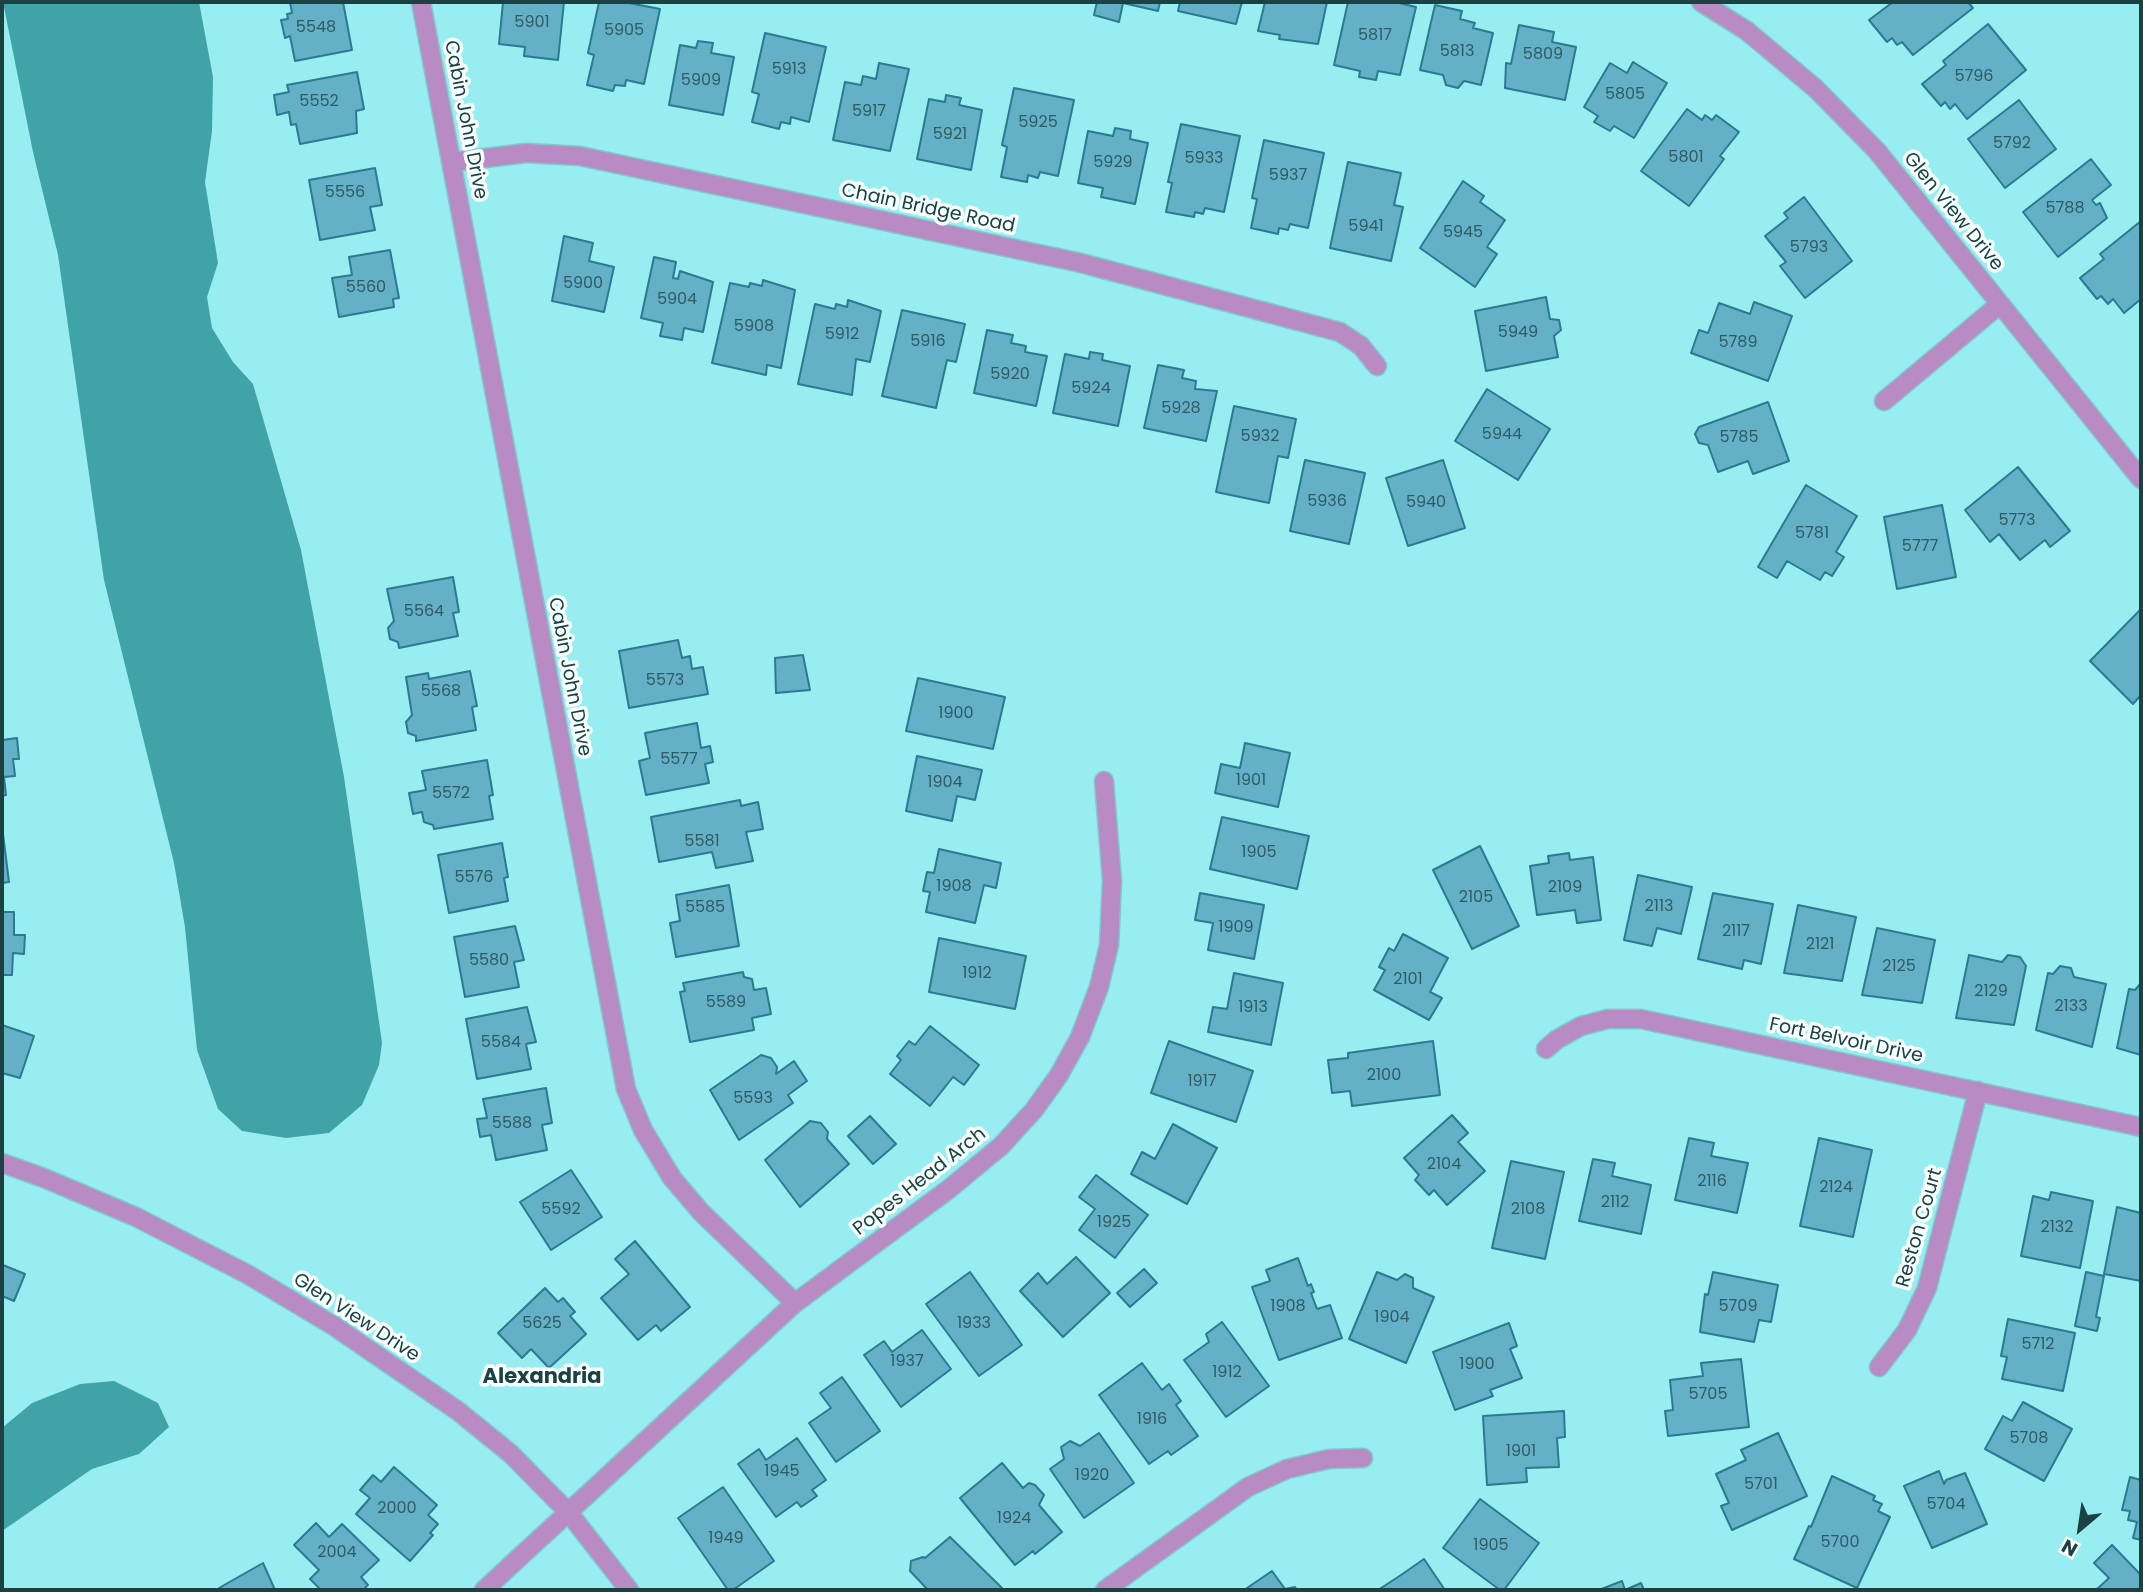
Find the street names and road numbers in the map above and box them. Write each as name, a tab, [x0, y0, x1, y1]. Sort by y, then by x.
street label: Cabin John Drive	[438, 39, 492, 201]
street label: Glen View Drive	[1898, 148, 2008, 276]
street label: Chain Bridge Road	[839, 179, 1017, 239]
street label: Cabin John Drive	[542, 596, 596, 758]
street label: Fort Belvoir Drive	[1767, 1014, 1925, 1068]
street label: Popes Head Arch	[849, 1123, 991, 1241]
street label: Reston Court	[1892, 1166, 1948, 1290]
street label: Glen View Drive	[289, 1269, 423, 1367]

